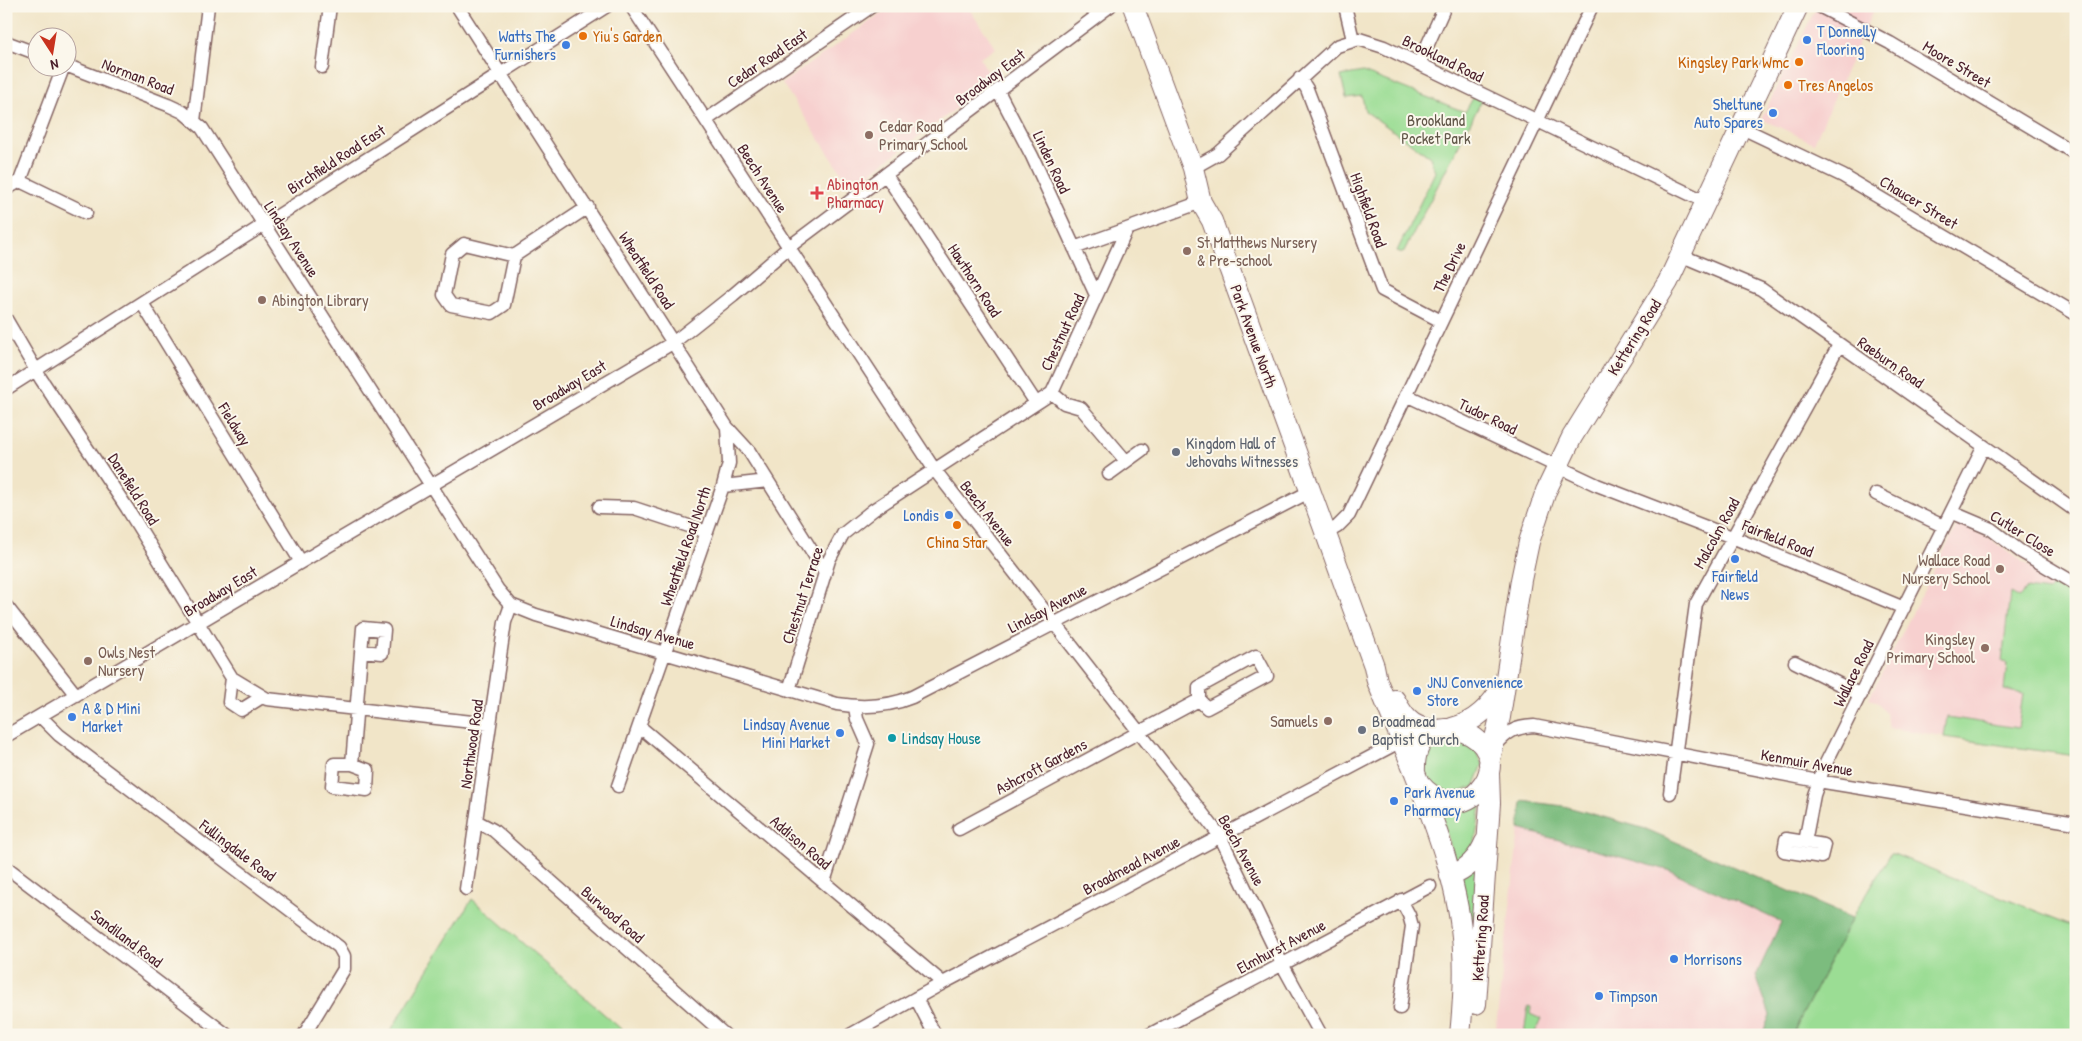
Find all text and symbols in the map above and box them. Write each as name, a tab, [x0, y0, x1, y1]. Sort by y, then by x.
place label: T Donnelly Flooring	[1816, 20, 1877, 60]
street label: Cedar Road East	[723, 23, 812, 93]
place label: Watts The Furnishers	[494, 25, 557, 65]
place label: Yiu's Garden	[593, 25, 662, 47]
north arrow	[28, 28, 78, 78]
street label: Brookland Road	[1399, 29, 1487, 87]
marker: Yiu's Garden	[577, 30, 589, 42]
marker: T Donnelly Flooring	[1801, 34, 1813, 46]
street label: Moore Street	[1919, 35, 1996, 93]
marker: Watts The Furnishers	[560, 39, 572, 51]
street label: Broadway East	[950, 43, 1030, 111]
place label: Kingsley Park Wmc	[1678, 51, 1790, 73]
street label: Norman Road	[99, 52, 177, 100]
text: N	[49, 55, 60, 75]
marker: Kingsley Park Wmc	[1793, 56, 1805, 68]
place label: Tres Angelos	[1798, 74, 1873, 96]
marker: Tres Angelos	[1782, 79, 1794, 91]
place label: Sheltune Auto Spares	[1694, 93, 1764, 133]
marker: Sheltune Auto Spares	[1767, 107, 1779, 119]
park label: Brookland Pocket Park	[1401, 109, 1471, 149]
place label: Cedar Road Primary School	[879, 115, 968, 155]
street label: Birchfield Road East	[283, 119, 390, 199]
street label: Linden Road	[1028, 127, 1076, 197]
marker: Cedar Road Primary School	[863, 129, 875, 141]
street label: Beech Avenue	[733, 139, 794, 217]
street label: Highfield Road	[1345, 170, 1393, 250]
street label: Chaucer Street	[1876, 170, 1963, 234]
place label: Abington Pharmacy	[827, 173, 884, 213]
marker: Abington Pharmacy	[811, 187, 823, 199]
street label: Lindsay Avenue	[259, 197, 325, 282]
street label: Wheatfield Road	[614, 227, 680, 313]
place label: St Matthews Nursery & Pre-school	[1197, 231, 1317, 271]
street label: The Drive	[1427, 237, 1471, 296]
street label: Hawthorn Road	[943, 239, 1007, 321]
marker: St Matthews Nursery & Pre-school	[1181, 245, 1193, 257]
street label: Park Avenue North	[1225, 281, 1283, 391]
place label: Abington Library	[272, 289, 369, 311]
street label: Chestnut Road	[1035, 290, 1089, 374]
marker: Abington Library	[256, 294, 268, 306]
street label: Kettering Road	[1602, 295, 1666, 379]
street label: Raeburn Road	[1853, 331, 1929, 393]
street label: Broadway East	[528, 354, 610, 416]
street label: Tudor Road	[1455, 392, 1521, 440]
street label: Fieldway	[213, 397, 257, 450]
place label: Kingdom Hall of Jehovahs Witnesses	[1186, 432, 1298, 472]
marker: Kingdom Hall of Jehovahs Witnesses	[1170, 446, 1182, 458]
street label: Danefield Road	[103, 449, 165, 529]
street label: Beech Avenue	[955, 475, 1021, 551]
street label: Wheatfield Road North	[654, 483, 716, 609]
street label: Malcolm Road	[1688, 494, 1744, 572]
place label: Londis	[903, 504, 939, 526]
street label: Cutler Close	[1986, 504, 2060, 562]
marker: Londis	[943, 509, 955, 521]
street label: Fairfield Road	[1738, 513, 1817, 562]
marker: China Star	[951, 519, 963, 531]
place label: China Star	[926, 531, 988, 553]
street label: Chestnut Terrace	[776, 543, 828, 647]
place label: Wallace Road Nursery School	[1902, 549, 1991, 589]
marker: Fairfield News	[1729, 553, 1741, 565]
street label: Broadway East	[179, 560, 261, 622]
marker: Wallace Road Nursery School	[1994, 563, 2006, 575]
place label: Fairfield News	[1711, 565, 1758, 605]
street label: Lindsay Avenue	[1004, 578, 1091, 638]
street label: Lindsay Avenue	[608, 610, 698, 655]
place label: Kingsley Primary School	[1886, 628, 1976, 668]
street label: Wallace Road	[1827, 636, 1879, 710]
place label: Owls Nest Nursery	[98, 641, 155, 681]
marker: Kingsley Primary School	[1979, 642, 1991, 654]
marker: Owls Nest Nursery	[82, 655, 94, 667]
place label: JNJ Convenience Store	[1427, 671, 1524, 711]
marker: JNJ Convenience Store	[1411, 685, 1423, 697]
place label: A & D Mini Market	[82, 697, 141, 737]
street label: Northwood Road	[454, 698, 488, 790]
place label: Samuels	[1270, 710, 1318, 732]
place label: Broadmead Baptist Church	[1372, 710, 1459, 750]
marker: A & D Mini Market	[66, 711, 78, 723]
place label: Lindsay Avenue Mini Market	[744, 713, 831, 753]
marker: Samuels	[1322, 715, 1334, 727]
marker: Broadmead Baptist Church	[1356, 724, 1368, 736]
marker: Lindsay Avenue Mini Market	[834, 727, 846, 739]
place label: Lindsay House	[902, 727, 981, 749]
marker: Lindsay House	[886, 732, 898, 744]
street label: Ashcroft Gardens	[991, 733, 1091, 799]
street label: Kenmuir Avenue	[1759, 743, 1855, 781]
place label: Park Avenue Pharmacy	[1404, 781, 1476, 821]
marker: Park Avenue Pharmacy	[1388, 795, 1400, 807]
street label: Addison Road	[766, 810, 836, 874]
street label: Beech Avenue	[1213, 811, 1271, 890]
street label: Fullingdale Road	[195, 813, 281, 886]
street label: Broadmead Avenue	[1078, 830, 1184, 900]
street label: Burwood Road	[577, 880, 649, 948]
street label: Kettering Road	[1466, 894, 1494, 982]
street label: Sandiland Road	[87, 904, 167, 972]
street label: Elmhurst Avenue	[1233, 913, 1330, 979]
place label: Morrisons	[1684, 948, 1742, 970]
marker: Morrisons	[1668, 953, 1680, 965]
place label: Timpson	[1609, 985, 1658, 1007]
marker: Timpson	[1593, 990, 1605, 1002]

